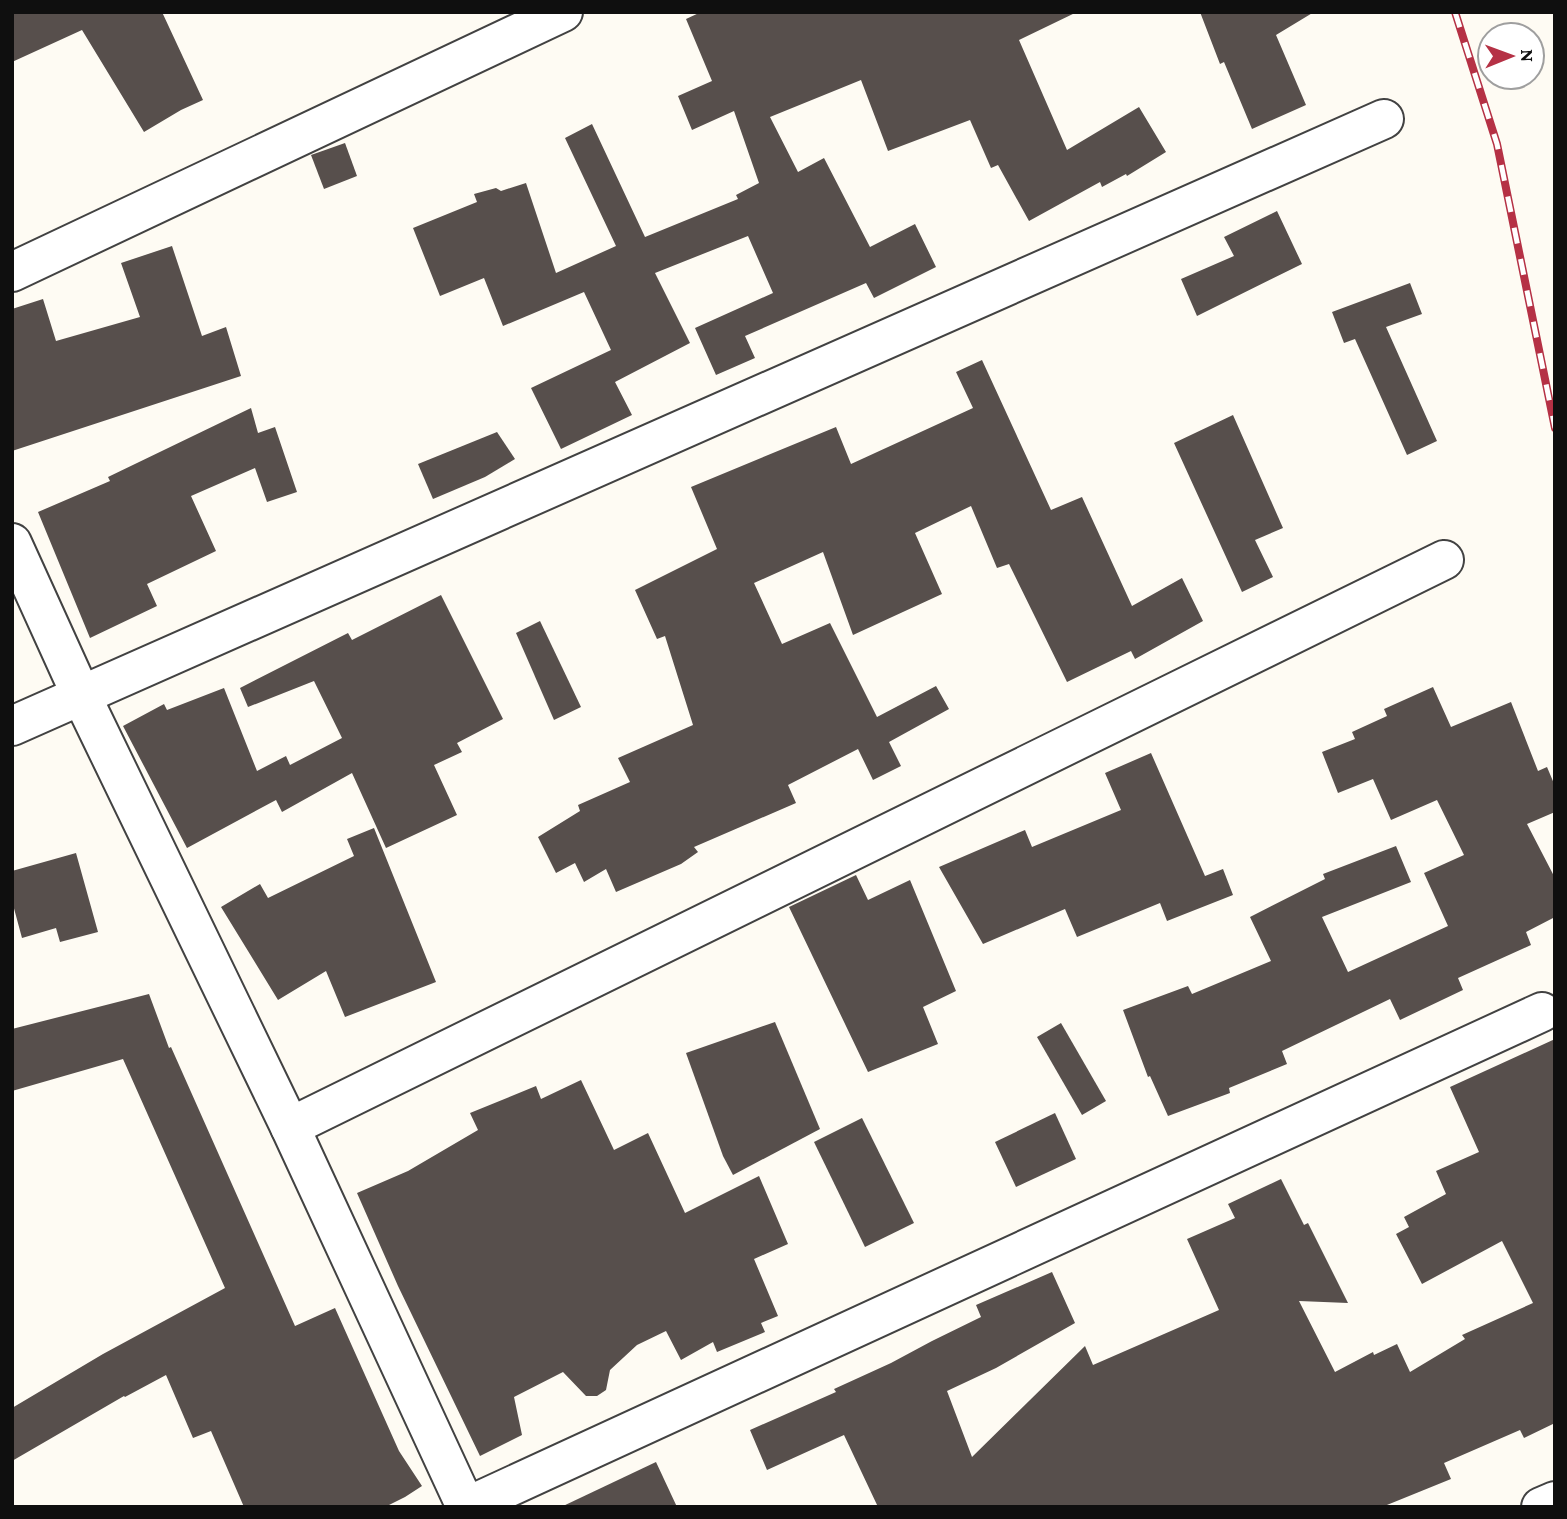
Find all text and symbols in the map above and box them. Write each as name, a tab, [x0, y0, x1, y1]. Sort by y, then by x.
north arrow	[1476, 21, 1546, 91]
text: N	[1517, 49, 1538, 62]

